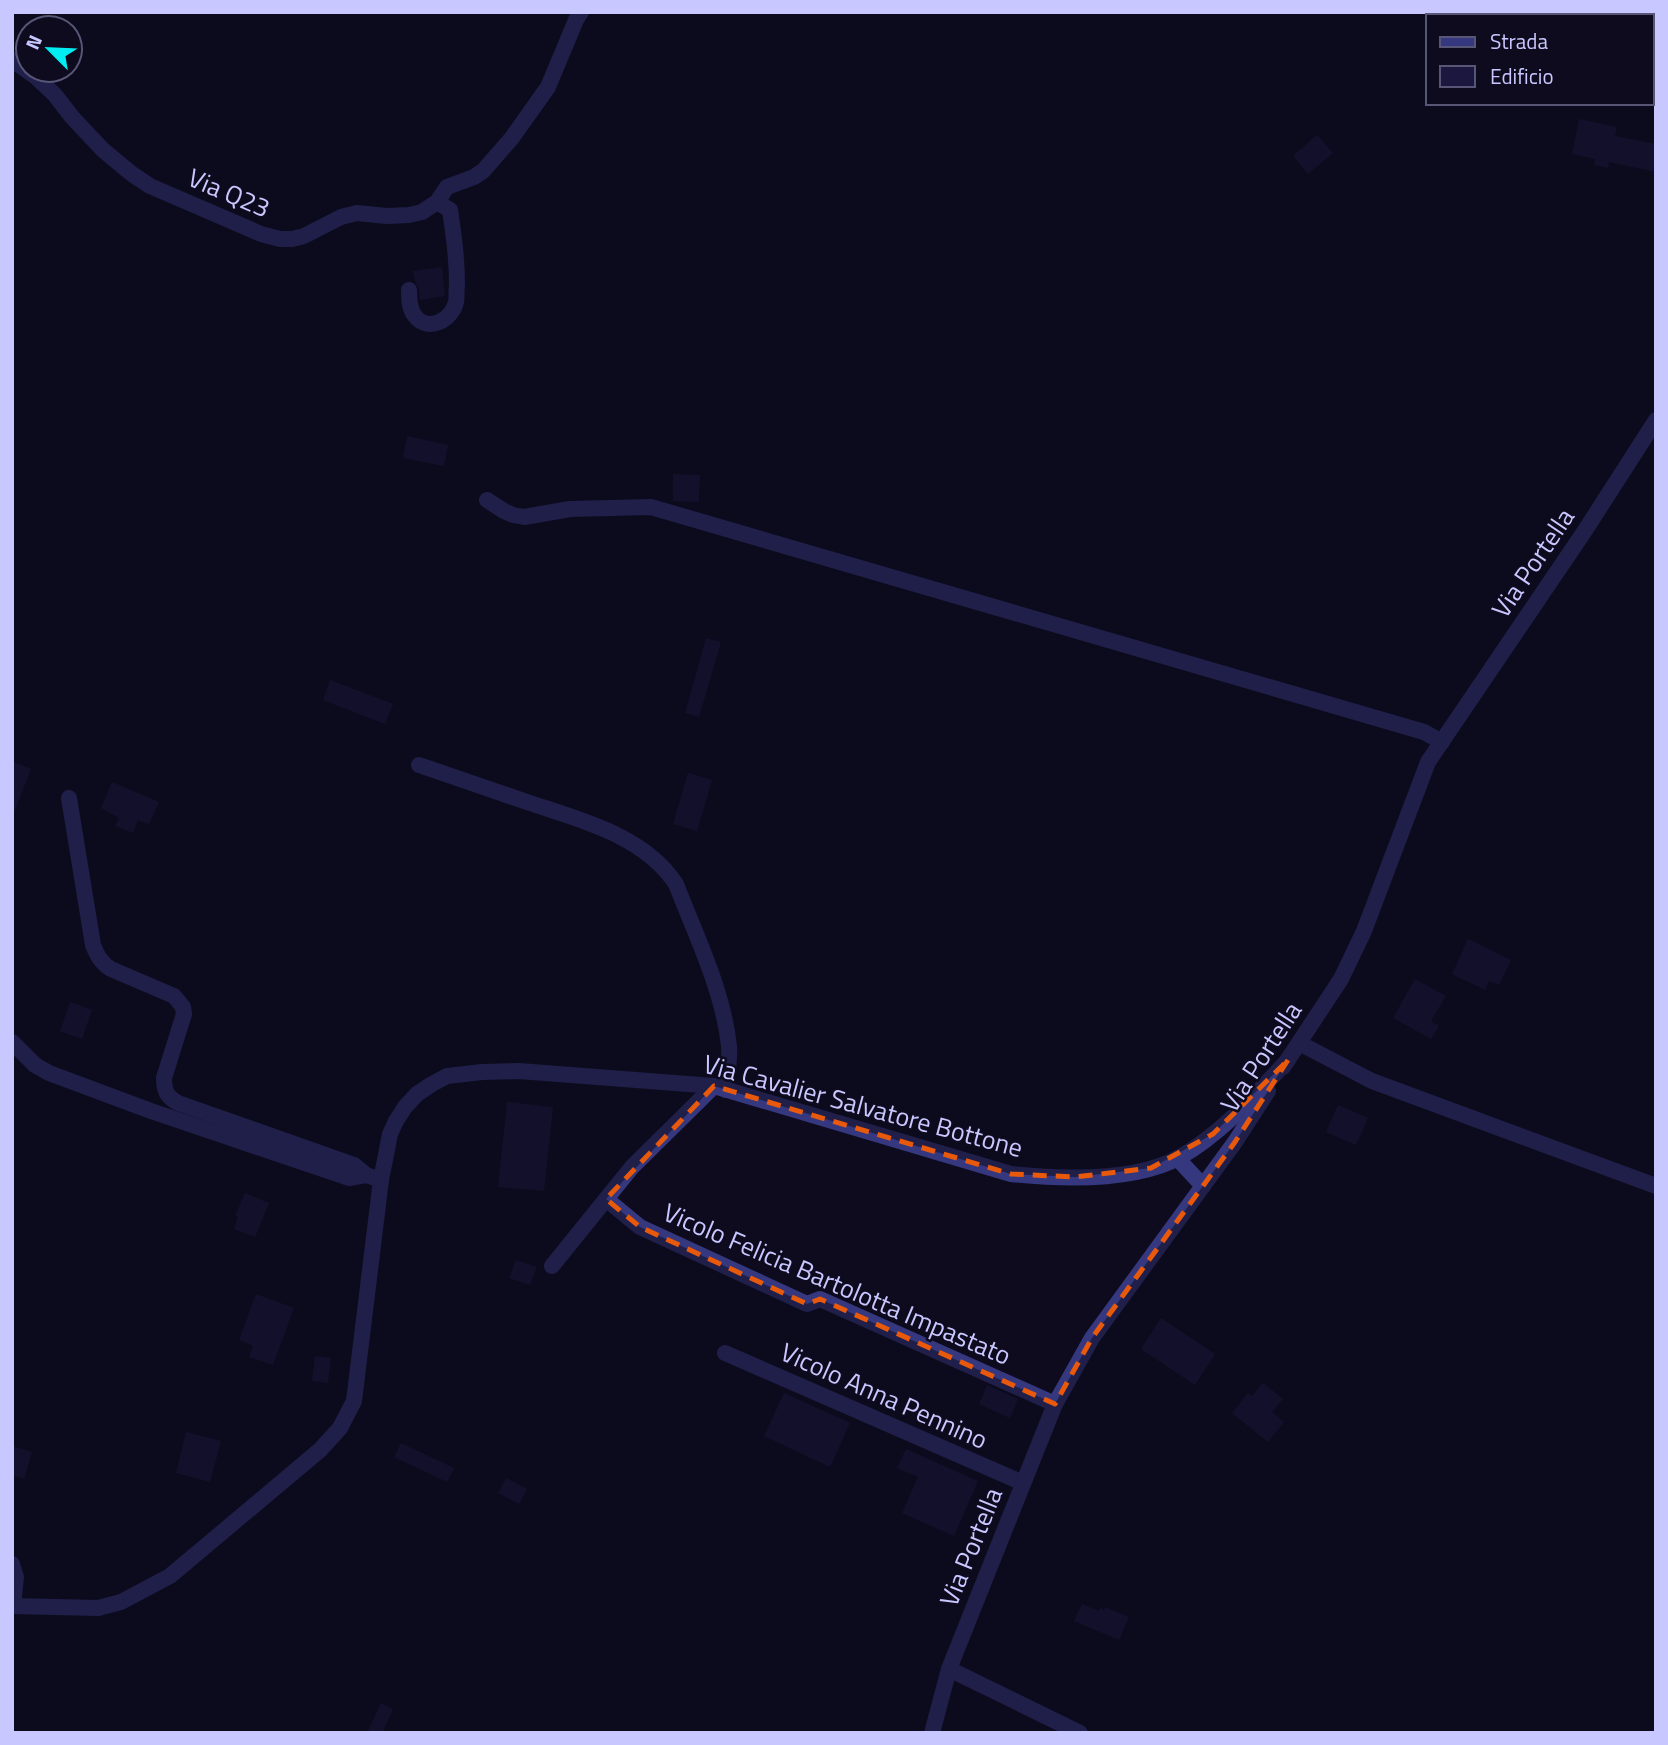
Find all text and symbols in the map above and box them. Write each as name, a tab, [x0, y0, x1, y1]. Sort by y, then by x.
north arrow	[14, 14, 84, 84]
legend	[1426, 14, 1654, 105]
text: Strada	[1490, 25, 1548, 57]
text: N	[17, 30, 49, 54]
text: Edificio	[1490, 60, 1554, 92]
street label: Via Q23	[182, 158, 276, 227]
street label: Via Portella	[1481, 500, 1584, 625]
street label: Via Portella	[1210, 994, 1311, 1120]
street label: Via Cavalier Salvatore Bottone	[699, 1044, 1027, 1167]
street label: Vicolo Felicia Bartolotta Impastato	[657, 1192, 1017, 1375]
street label: Vicolo Anna Pennino	[774, 1332, 994, 1459]
street label: Via Portella	[929, 1482, 1012, 1612]

